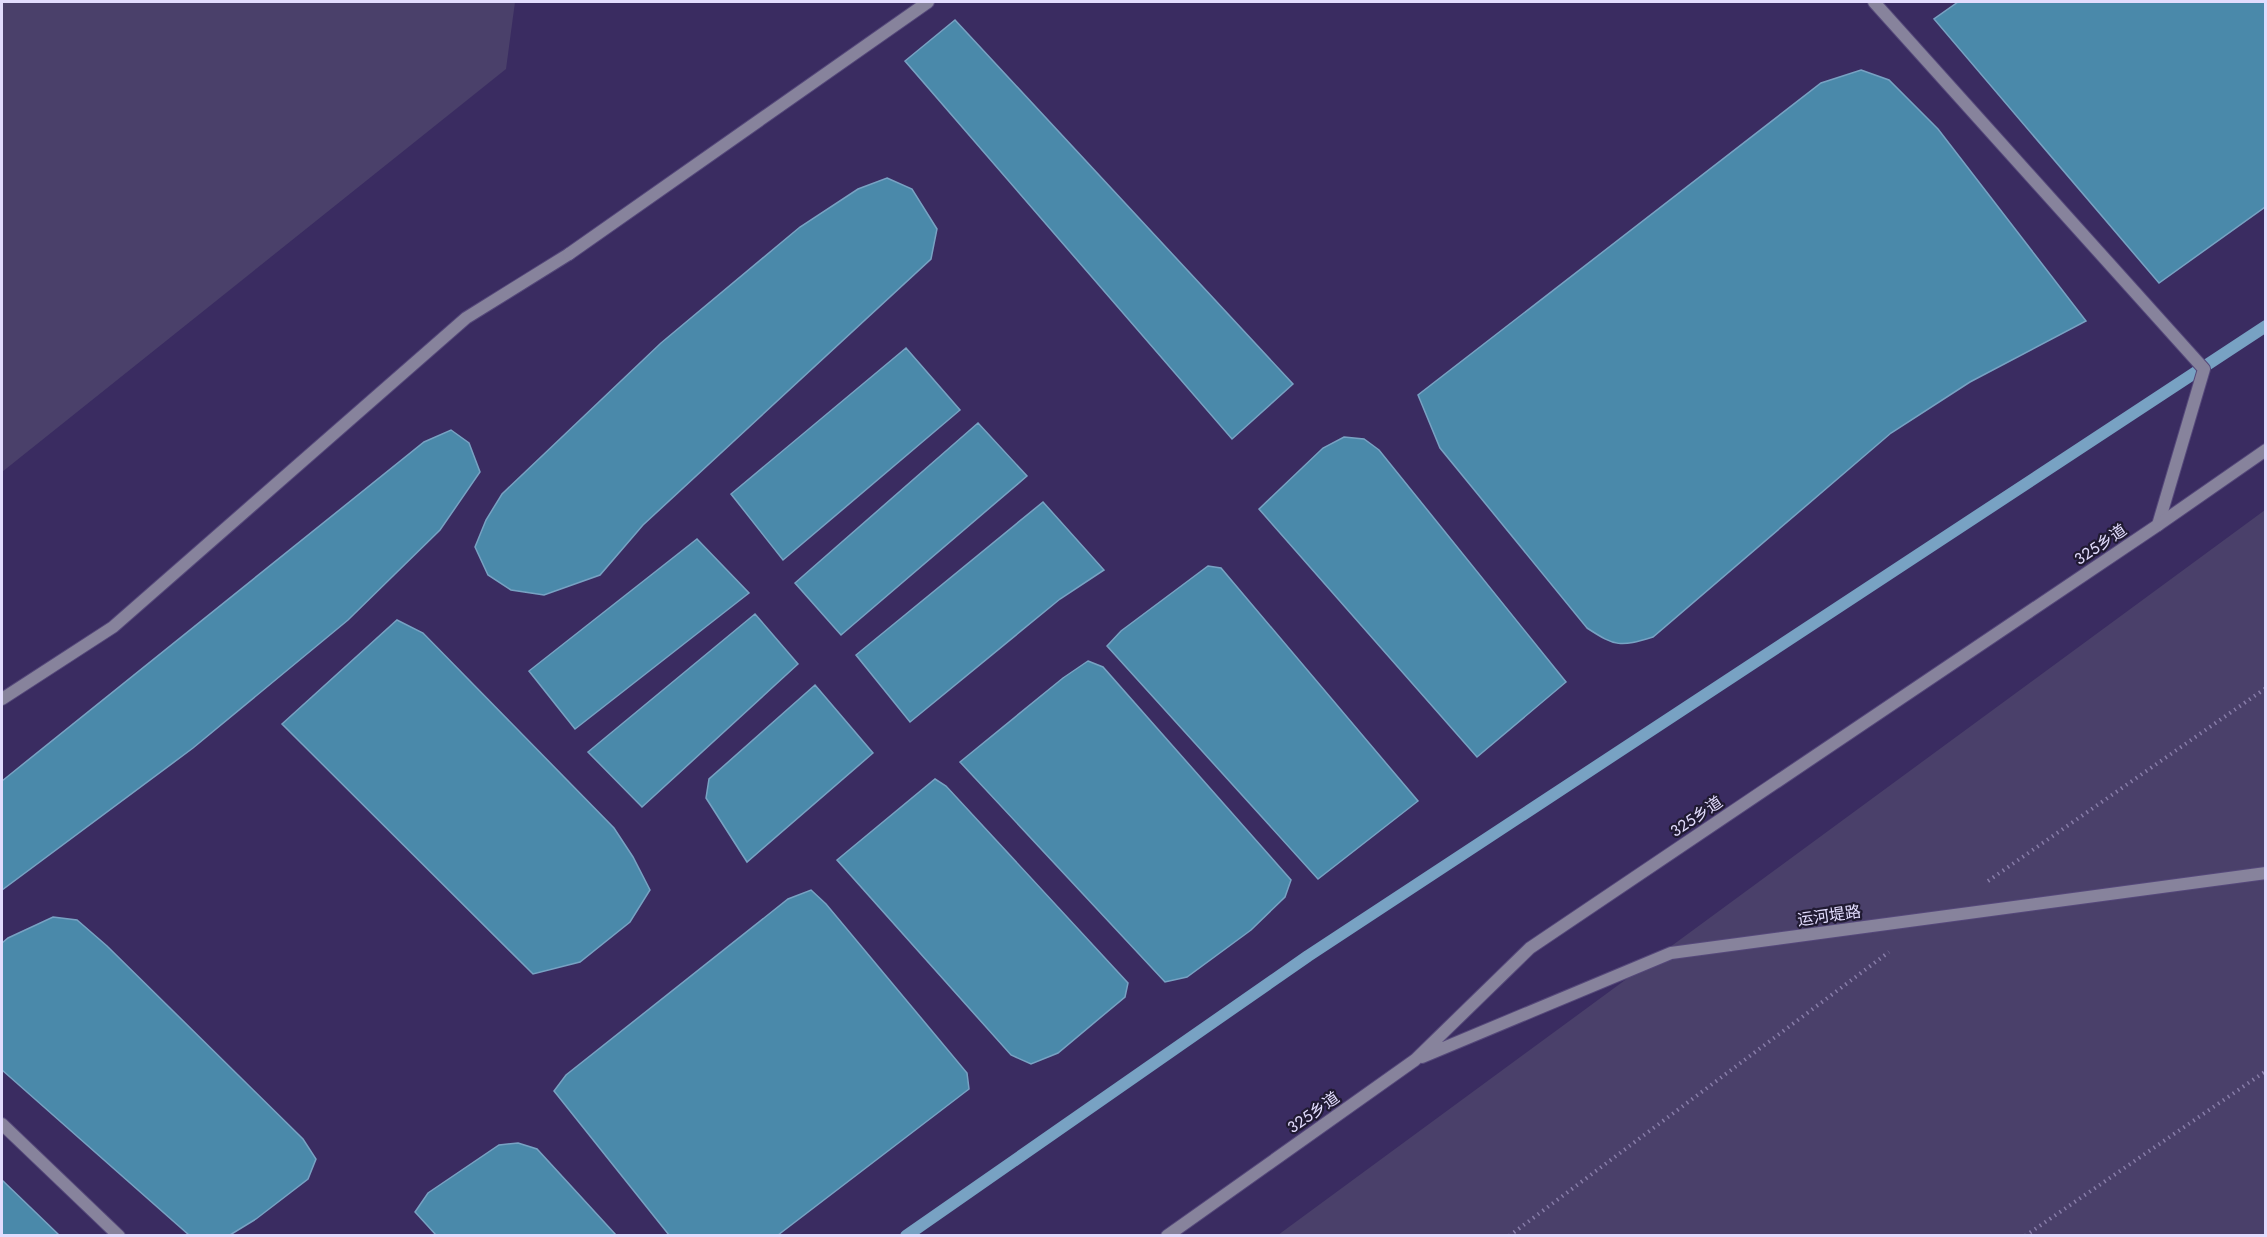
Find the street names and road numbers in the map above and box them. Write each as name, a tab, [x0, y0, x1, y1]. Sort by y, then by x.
street label: 325乡道	[2069, 518, 2131, 570]
street label: 325乡道	[1665, 790, 1727, 842]
street label: 运河堤路	[1796, 900, 1862, 931]
street label: 325乡道	[1283, 1086, 1344, 1139]

